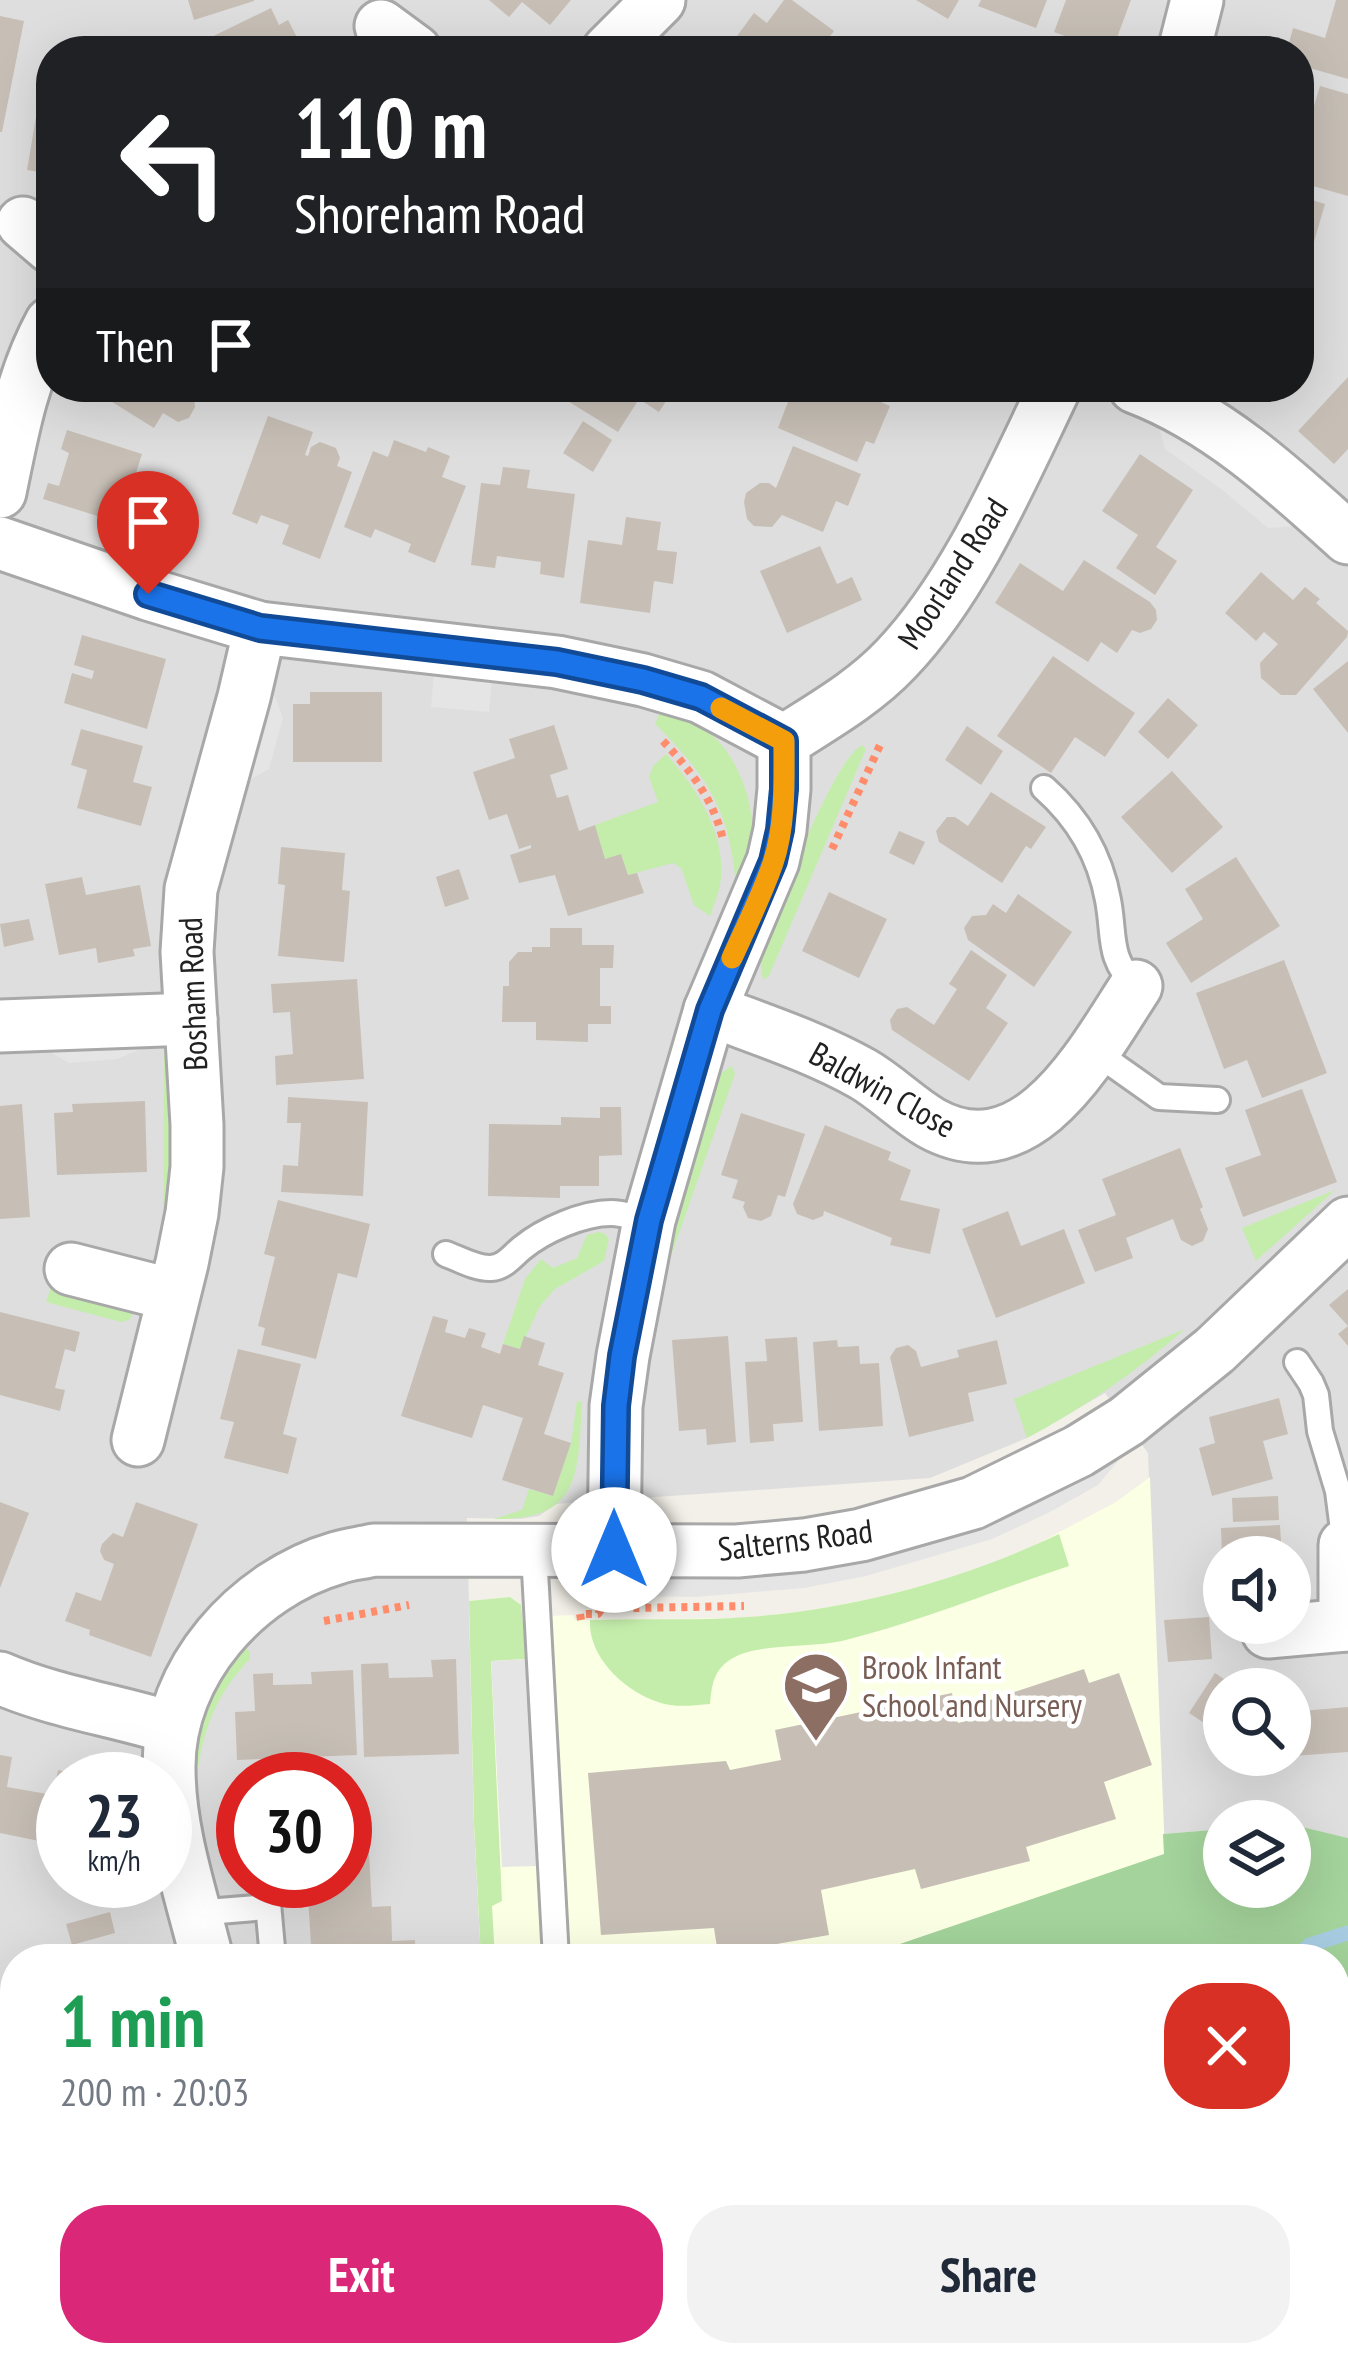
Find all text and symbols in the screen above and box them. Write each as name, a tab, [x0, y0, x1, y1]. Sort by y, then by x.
text: 110 m	[294, 72, 487, 181]
icon: left	[96, 84, 252, 240]
text: Shoreham Road	[294, 178, 585, 248]
icon: arrive	[198, 312, 264, 378]
text: Then	[96, 316, 174, 374]
pin	[97, 471, 199, 594]
icon: arrive	[115, 489, 181, 555]
street label: Moorland Road	[887, 489, 1017, 657]
street label: Bosham Road	[168, 917, 216, 1071]
street label: Baldwin Close	[802, 1031, 964, 1147]
position arrow	[551, 1487, 677, 1613]
street label: Salterns Road	[715, 1508, 875, 1570]
map controls	[1203, 1536, 1311, 1908]
button: sound	[1203, 1536, 1311, 1644]
place label: Brook Infant School and Nursery	[862, 1645, 1083, 1726]
school or university icon: Brook Infant School and Nursery	[781, 1650, 851, 1744]
button: search	[1203, 1668, 1311, 1776]
speed limit sign: 30	[216, 1752, 372, 1908]
text: 23	[85, 1776, 143, 1854]
button: layers	[1203, 1800, 1311, 1908]
text: km/h	[87, 1840, 141, 1879]
text: 1 min	[60, 1974, 205, 2067]
button: close	[1164, 1983, 1290, 2109]
text: 200 m · 20:03	[60, 2066, 249, 2117]
button: Exit	[60, 2205, 663, 2343]
button: Share	[687, 2205, 1290, 2343]

